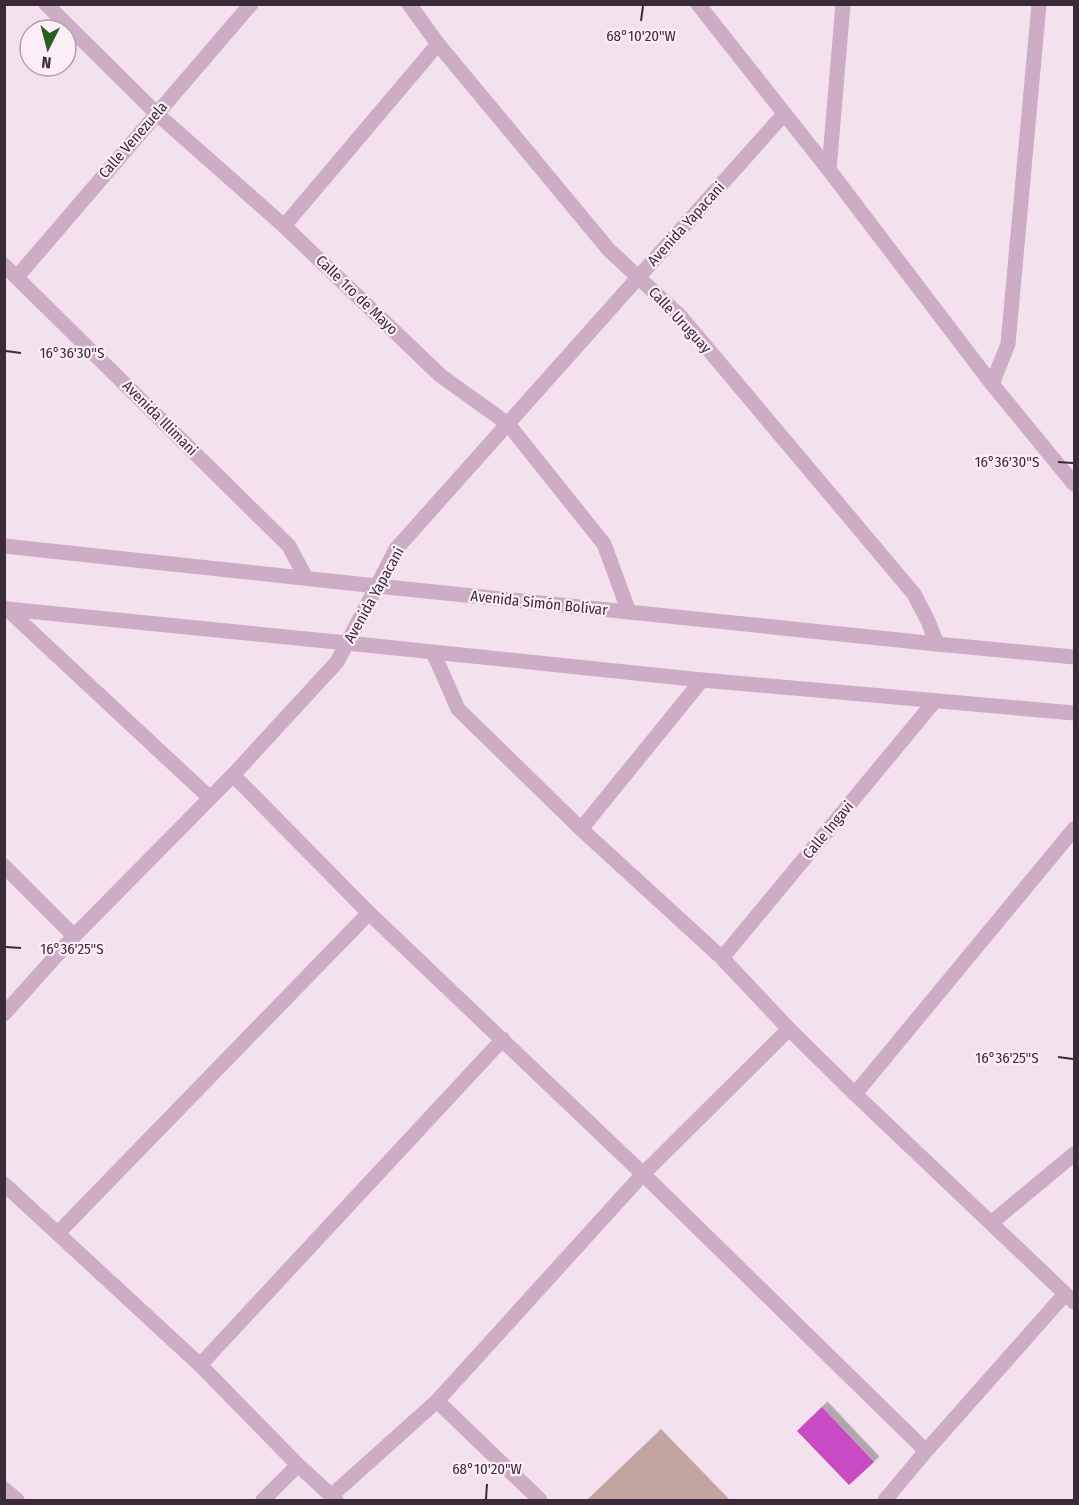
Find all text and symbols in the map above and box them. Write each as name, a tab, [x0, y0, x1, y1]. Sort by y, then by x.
north arrow	[18, 18, 78, 78]
text: 68°10'20"W	[606, 27, 676, 45]
text: N	[41, 52, 52, 72]
street label: Calle Venezuela	[95, 98, 171, 182]
street label: Avenida Yapacani	[644, 178, 728, 270]
street label: Calle 1ro de Mayo	[312, 251, 402, 339]
street label: Calle Uruguay	[645, 283, 715, 357]
text: 16°36'30"S	[40, 344, 104, 362]
street label: Avenida Illimani	[119, 377, 201, 459]
text: 16°36'30"S	[975, 453, 1039, 471]
street label: Avenida Yapacani	[340, 544, 408, 646]
street label: Avenida Simón Bolívar	[470, 587, 609, 619]
street label: Calle Ingavi	[799, 798, 857, 862]
text: 16°36'25"S	[40, 940, 104, 958]
text: 16°36'25"S	[975, 1049, 1039, 1067]
text: 68°10'20"W	[452, 1460, 522, 1478]

